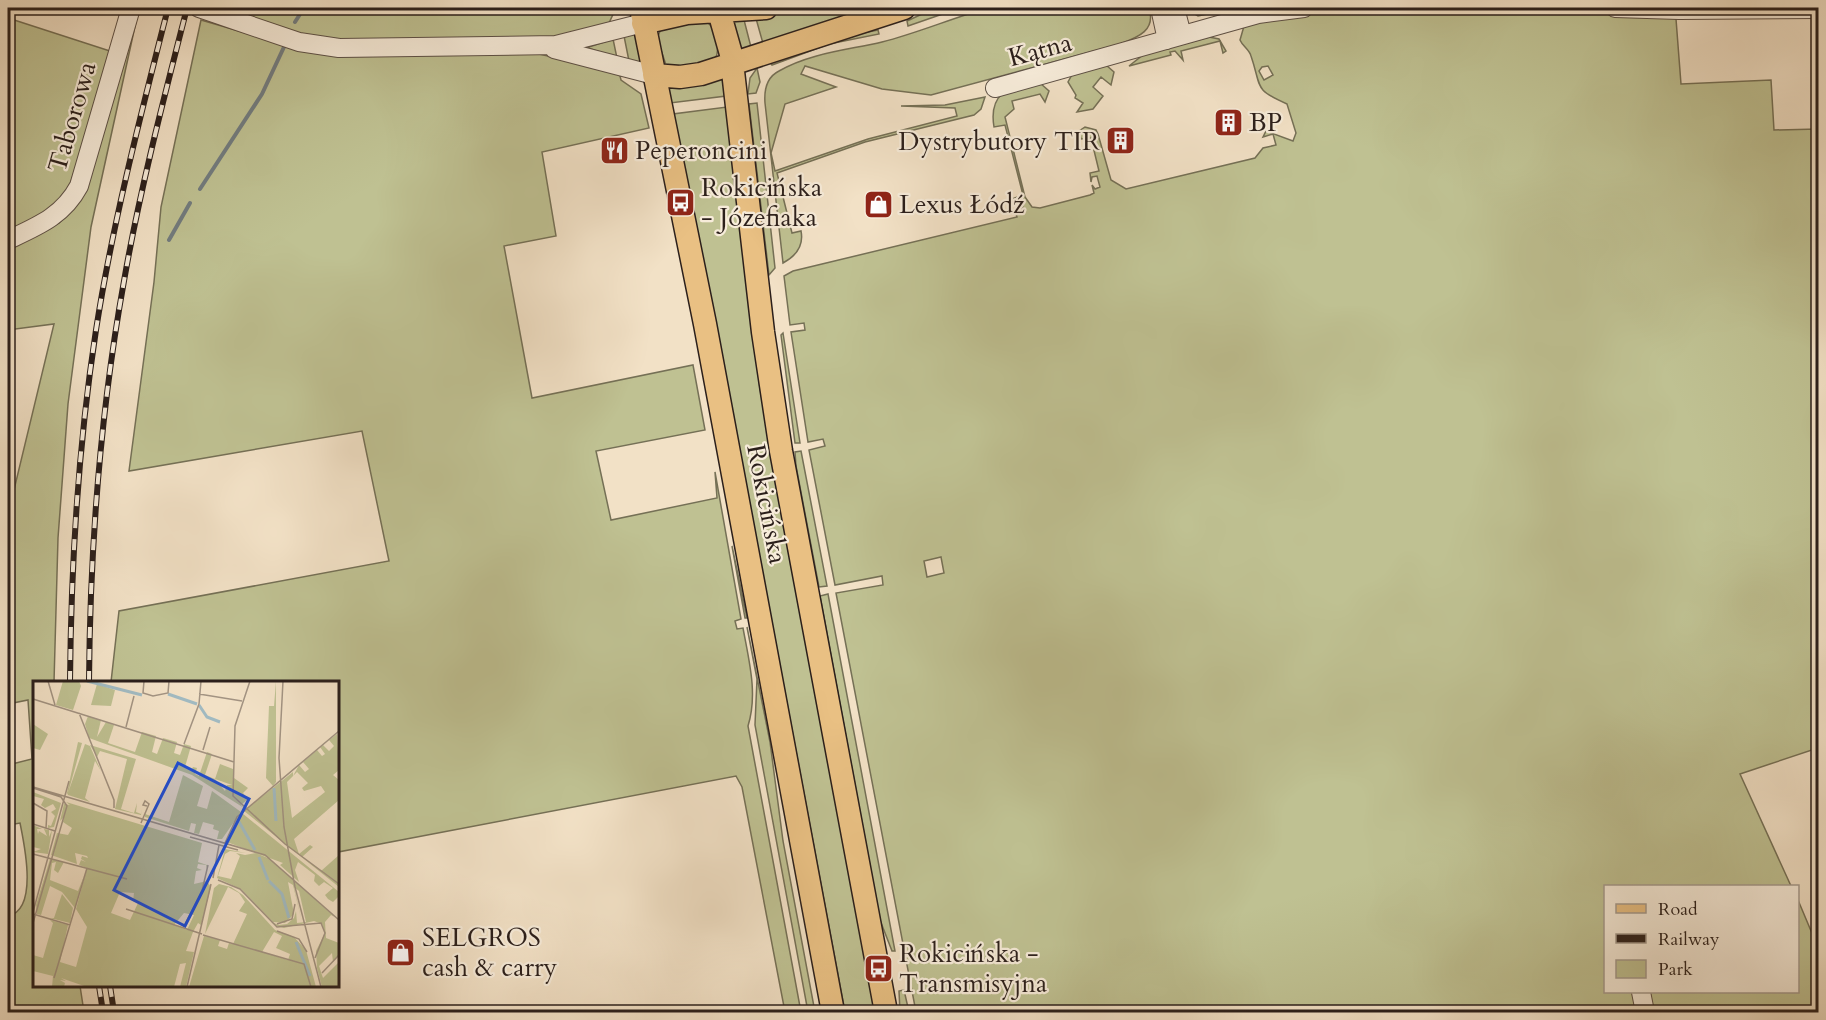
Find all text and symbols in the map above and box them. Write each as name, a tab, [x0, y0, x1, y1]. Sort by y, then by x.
street label: Kątna	[1004, 25, 1076, 75]
street label: Taborowa	[39, 57, 105, 177]
place label: BP	[1249, 105, 1282, 140]
building icon: BP	[1212, 106, 1244, 138]
place label: Dystrybutory TIR	[898, 124, 1100, 159]
building icon: Dystrybutory TIR	[1105, 125, 1137, 157]
place label: Peperoncini	[635, 133, 767, 168]
restaurant icon: Peperoncini	[598, 134, 630, 166]
place label: Rokicińska - Józefiaka	[701, 170, 822, 235]
bus stop icon: Rokicińska - Józefiaka	[664, 186, 696, 218]
place label: Lexus Łódź	[899, 187, 1025, 222]
shop icon: Lexus Łódź	[862, 188, 894, 220]
street label: Rokicińska	[738, 441, 796, 567]
inset map	[33, 681, 339, 987]
legend	[1604, 885, 1799, 993]
text: Road	[1658, 897, 1698, 922]
place label: SELGROS cash & carry	[422, 920, 557, 985]
text: Railway	[1658, 927, 1720, 952]
shop icon: SELGROS cash & carry	[385, 936, 417, 968]
place label: Rokicińska - Transmisyjna	[899, 936, 1047, 1001]
bus stop icon: Rokicińska - Transmisyjna	[862, 952, 894, 984]
text: Park	[1658, 957, 1693, 982]

